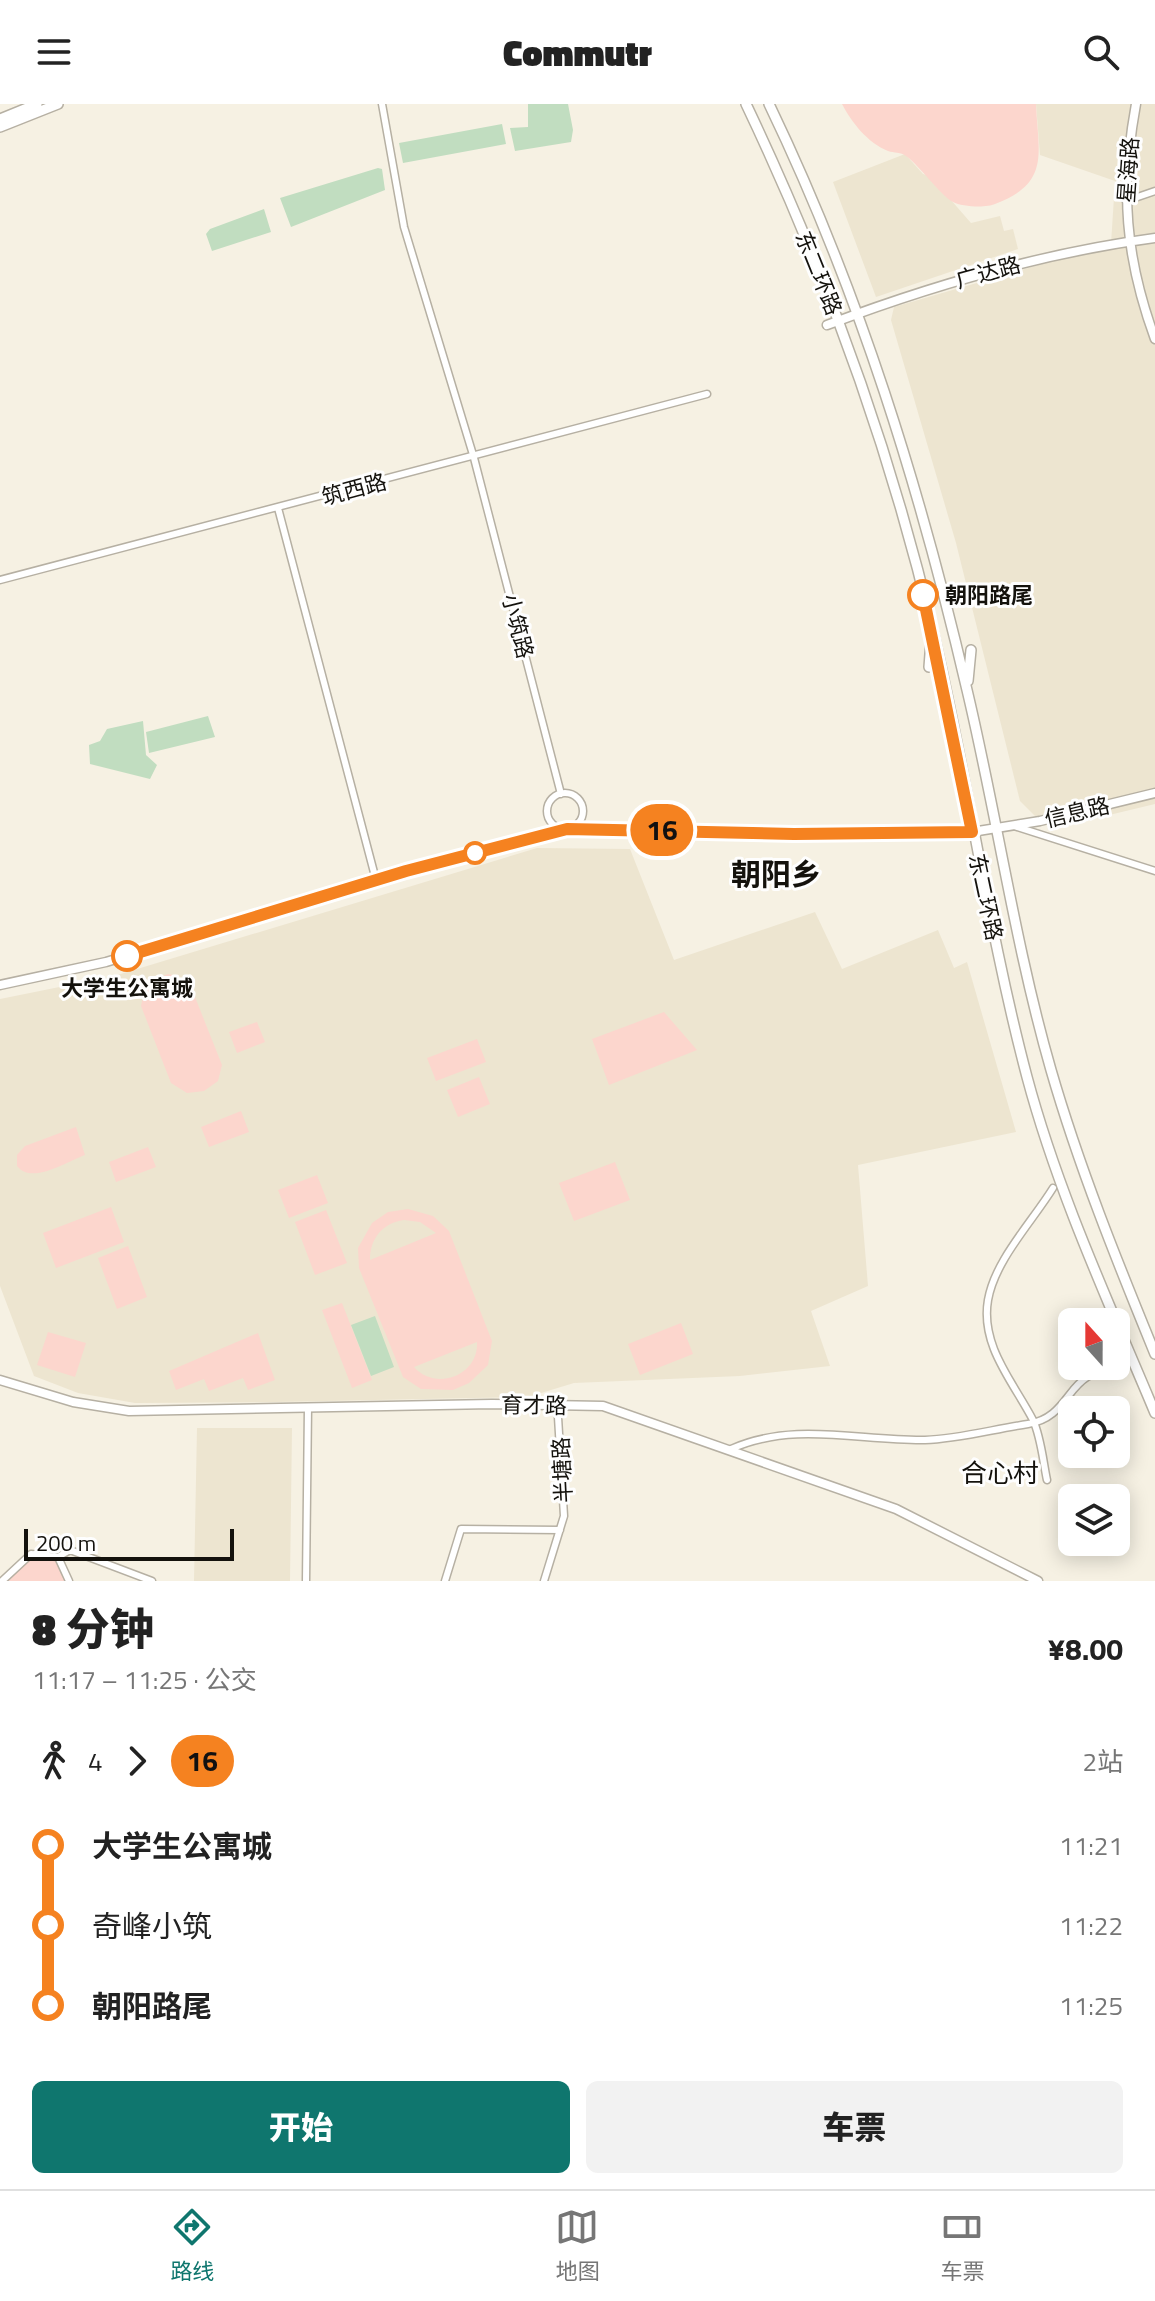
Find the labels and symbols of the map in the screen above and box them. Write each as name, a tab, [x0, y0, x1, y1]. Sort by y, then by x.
street label: 星海路	[1109, 136, 1147, 204]
street label: 东二环路	[787, 226, 851, 320]
street label: 广达路	[952, 247, 1024, 297]
street label: 筑西路	[318, 464, 390, 514]
place label: 朝阳路尾	[945, 578, 1033, 612]
marker: 朝阳路尾	[908, 580, 938, 610]
street label: 小筑路	[494, 590, 542, 662]
street label: 信息路	[1041, 788, 1113, 836]
line badge: 16	[626, 804, 698, 856]
unlabelled marker	[464, 842, 486, 864]
street label: 东二环路	[960, 850, 1012, 944]
district label: 朝阳乡	[731, 851, 821, 897]
marker: 大学生公寓城	[112, 941, 142, 971]
place label: 大学生公寓城	[61, 971, 193, 1005]
north arrow	[1058, 1308, 1130, 1380]
street label: 育才路	[501, 1387, 567, 1423]
street label: 半塘路	[543, 1436, 581, 1504]
district label: 合心村	[961, 1453, 1039, 1492]
scale bar	[24, 1525, 234, 1561]

